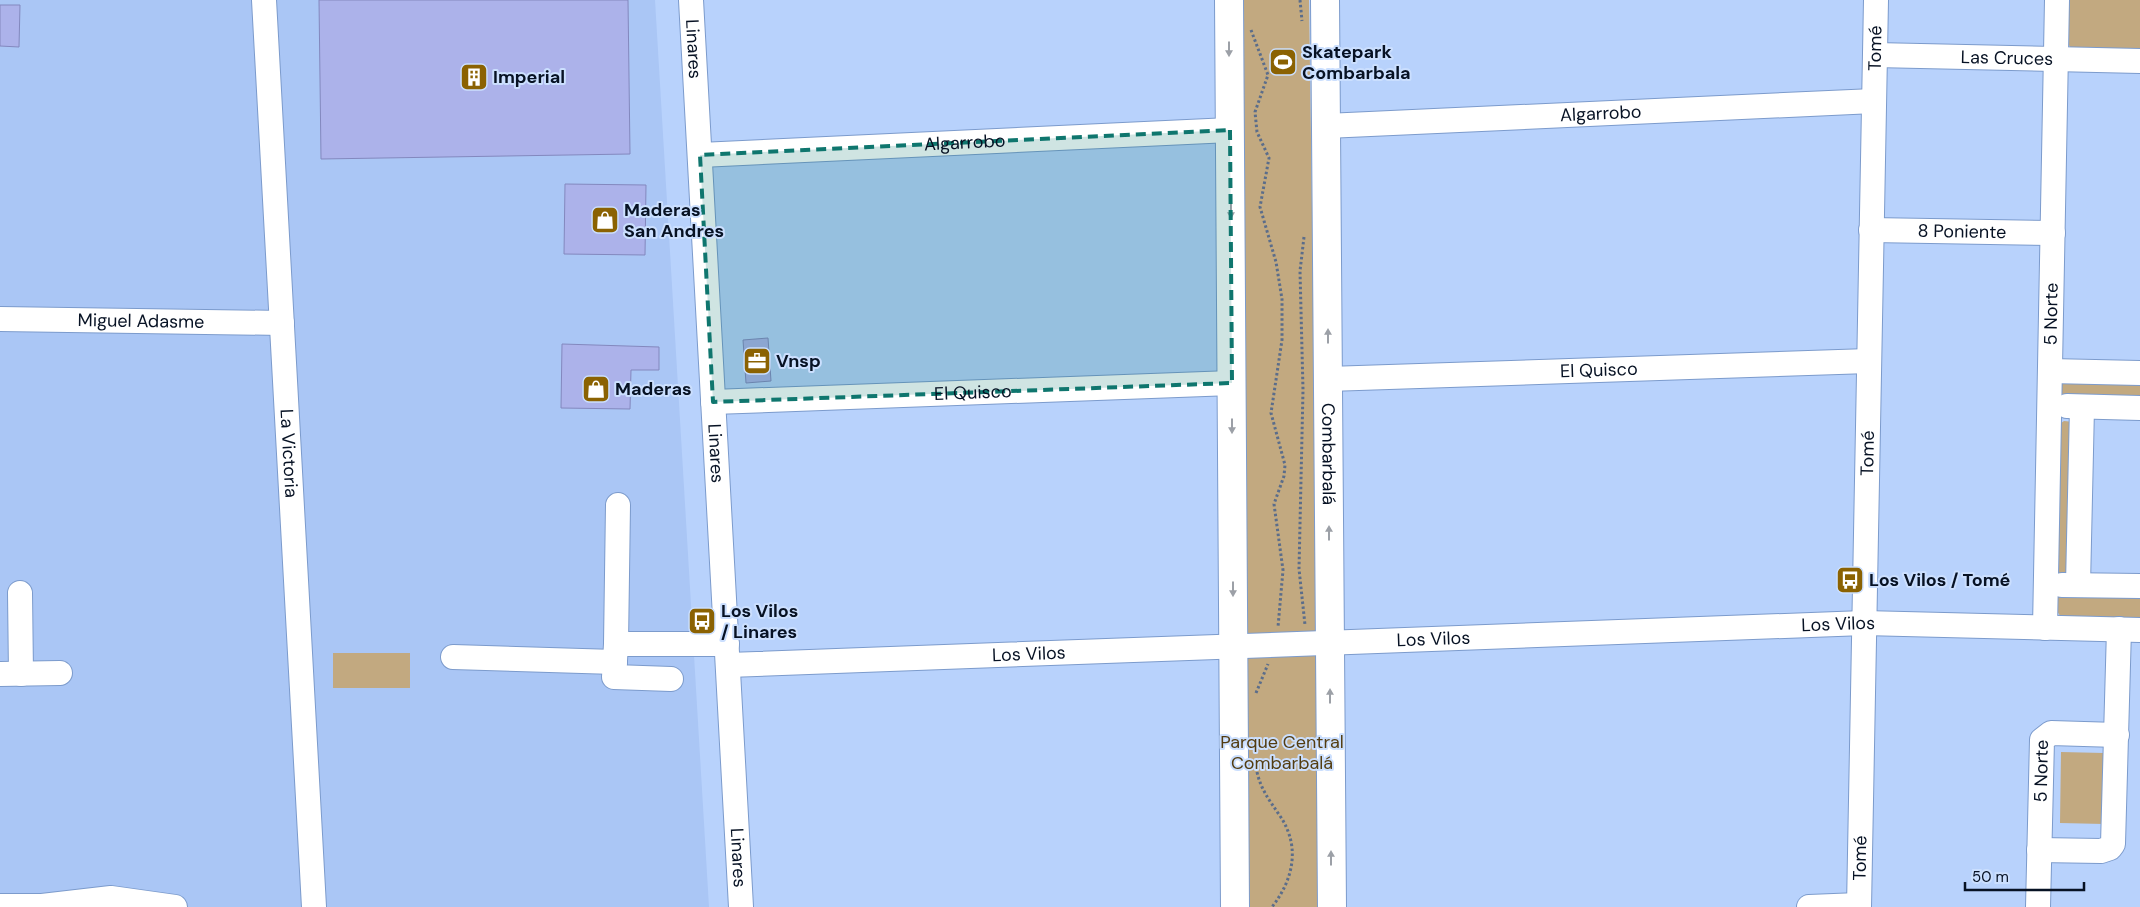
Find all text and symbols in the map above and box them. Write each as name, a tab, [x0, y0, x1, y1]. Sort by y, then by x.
street label: Linares	[680, 19, 707, 79]
street label: Tomé	[1863, 25, 1888, 71]
place label: Skatepark Combarbala	[1302, 40, 1411, 85]
one-way arrow	[1225, 41, 1233, 57]
street label: Las Cruces	[1960, 45, 2054, 71]
sports icon: Skatepark Combarbala	[1268, 47, 1298, 77]
building icon: Imperial	[459, 62, 489, 92]
place label: Imperial	[493, 65, 565, 89]
street label: Algarrobo	[1559, 100, 1642, 127]
street label: Algarrobo	[923, 129, 1006, 156]
place label: Maderas San Andres	[624, 198, 724, 243]
one-way arrow	[1227, 203, 1235, 219]
shop icon: Maderas San Andres	[590, 205, 620, 235]
street label: 8 Poniente	[1917, 219, 2007, 244]
street label: 5 Norte	[2038, 283, 2064, 346]
street label: Miguel Adasme	[77, 308, 205, 334]
one-way arrow	[1324, 328, 1332, 344]
office icon: Vnsp	[742, 346, 772, 376]
place label: Vnsp	[776, 349, 821, 373]
street label: El Quisco	[1560, 357, 1638, 383]
shop icon: Maderas	[581, 374, 611, 404]
place label: Maderas	[615, 377, 692, 401]
street label: El Quisco	[934, 379, 1012, 406]
street label: Combarbalá	[1316, 403, 1341, 505]
street label: La Victoria	[275, 408, 303, 498]
one-way arrow	[1228, 418, 1236, 434]
street label: Linares	[702, 423, 730, 484]
street label: Tomé	[1855, 430, 1880, 476]
one-way arrow	[1325, 525, 1333, 541]
bus stop icon: Los Vilos / Tomé	[1835, 565, 1865, 595]
place label: Los Vilos / Tomé	[1869, 568, 2011, 592]
one-way arrow	[1229, 581, 1237, 597]
place label: Los Vilos / Linares	[721, 599, 798, 644]
bus stop icon: Los Vilos / Linares	[687, 606, 717, 636]
street label: Los Vilos	[1801, 611, 1875, 637]
street label: Los Vilos	[1396, 626, 1471, 652]
street label: Los Vilos	[991, 641, 1066, 667]
one-way arrow	[1326, 688, 1334, 704]
park label: Parque Central Combarbalá	[1220, 730, 1344, 775]
street label: 5 Norte	[2029, 739, 2054, 803]
street label: Linares	[725, 827, 752, 888]
street label: Tomé	[1847, 835, 1872, 881]
one-way arrow	[1327, 850, 1335, 866]
scale bar	[1965, 860, 2084, 892]
text: 50 m	[1972, 867, 2009, 887]

